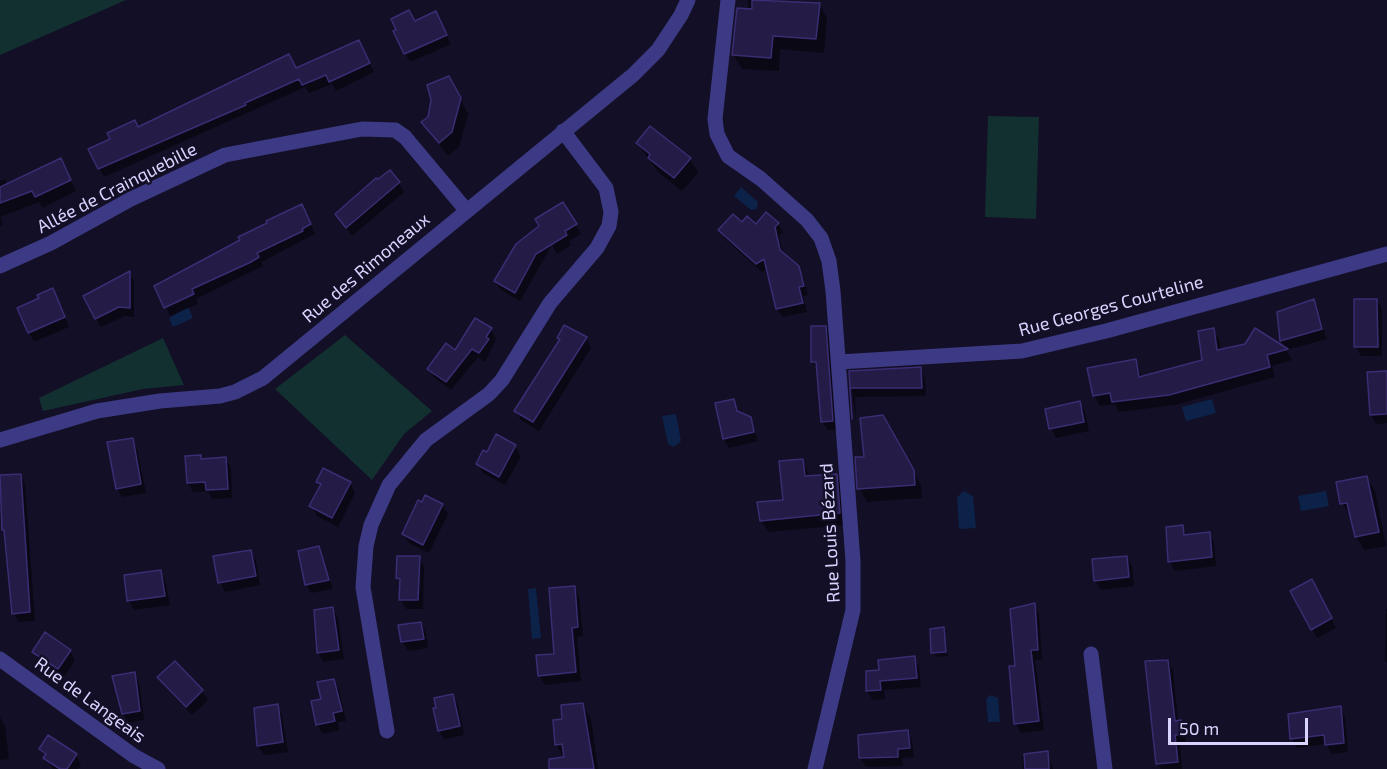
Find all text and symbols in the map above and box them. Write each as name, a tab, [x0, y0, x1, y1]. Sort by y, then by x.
street label: Allée de Crainquebille	[33, 138, 201, 238]
street label: Rue des Rimoneaux	[298, 208, 434, 328]
street label: Rue Georges Courteline	[1016, 271, 1206, 341]
street label: Rue Louis Bézard	[816, 463, 844, 603]
street label: Rue de Langeais	[30, 653, 150, 747]
scale bar	[1171, 706, 1310, 744]
text: 50 m	[1179, 717, 1219, 739]

